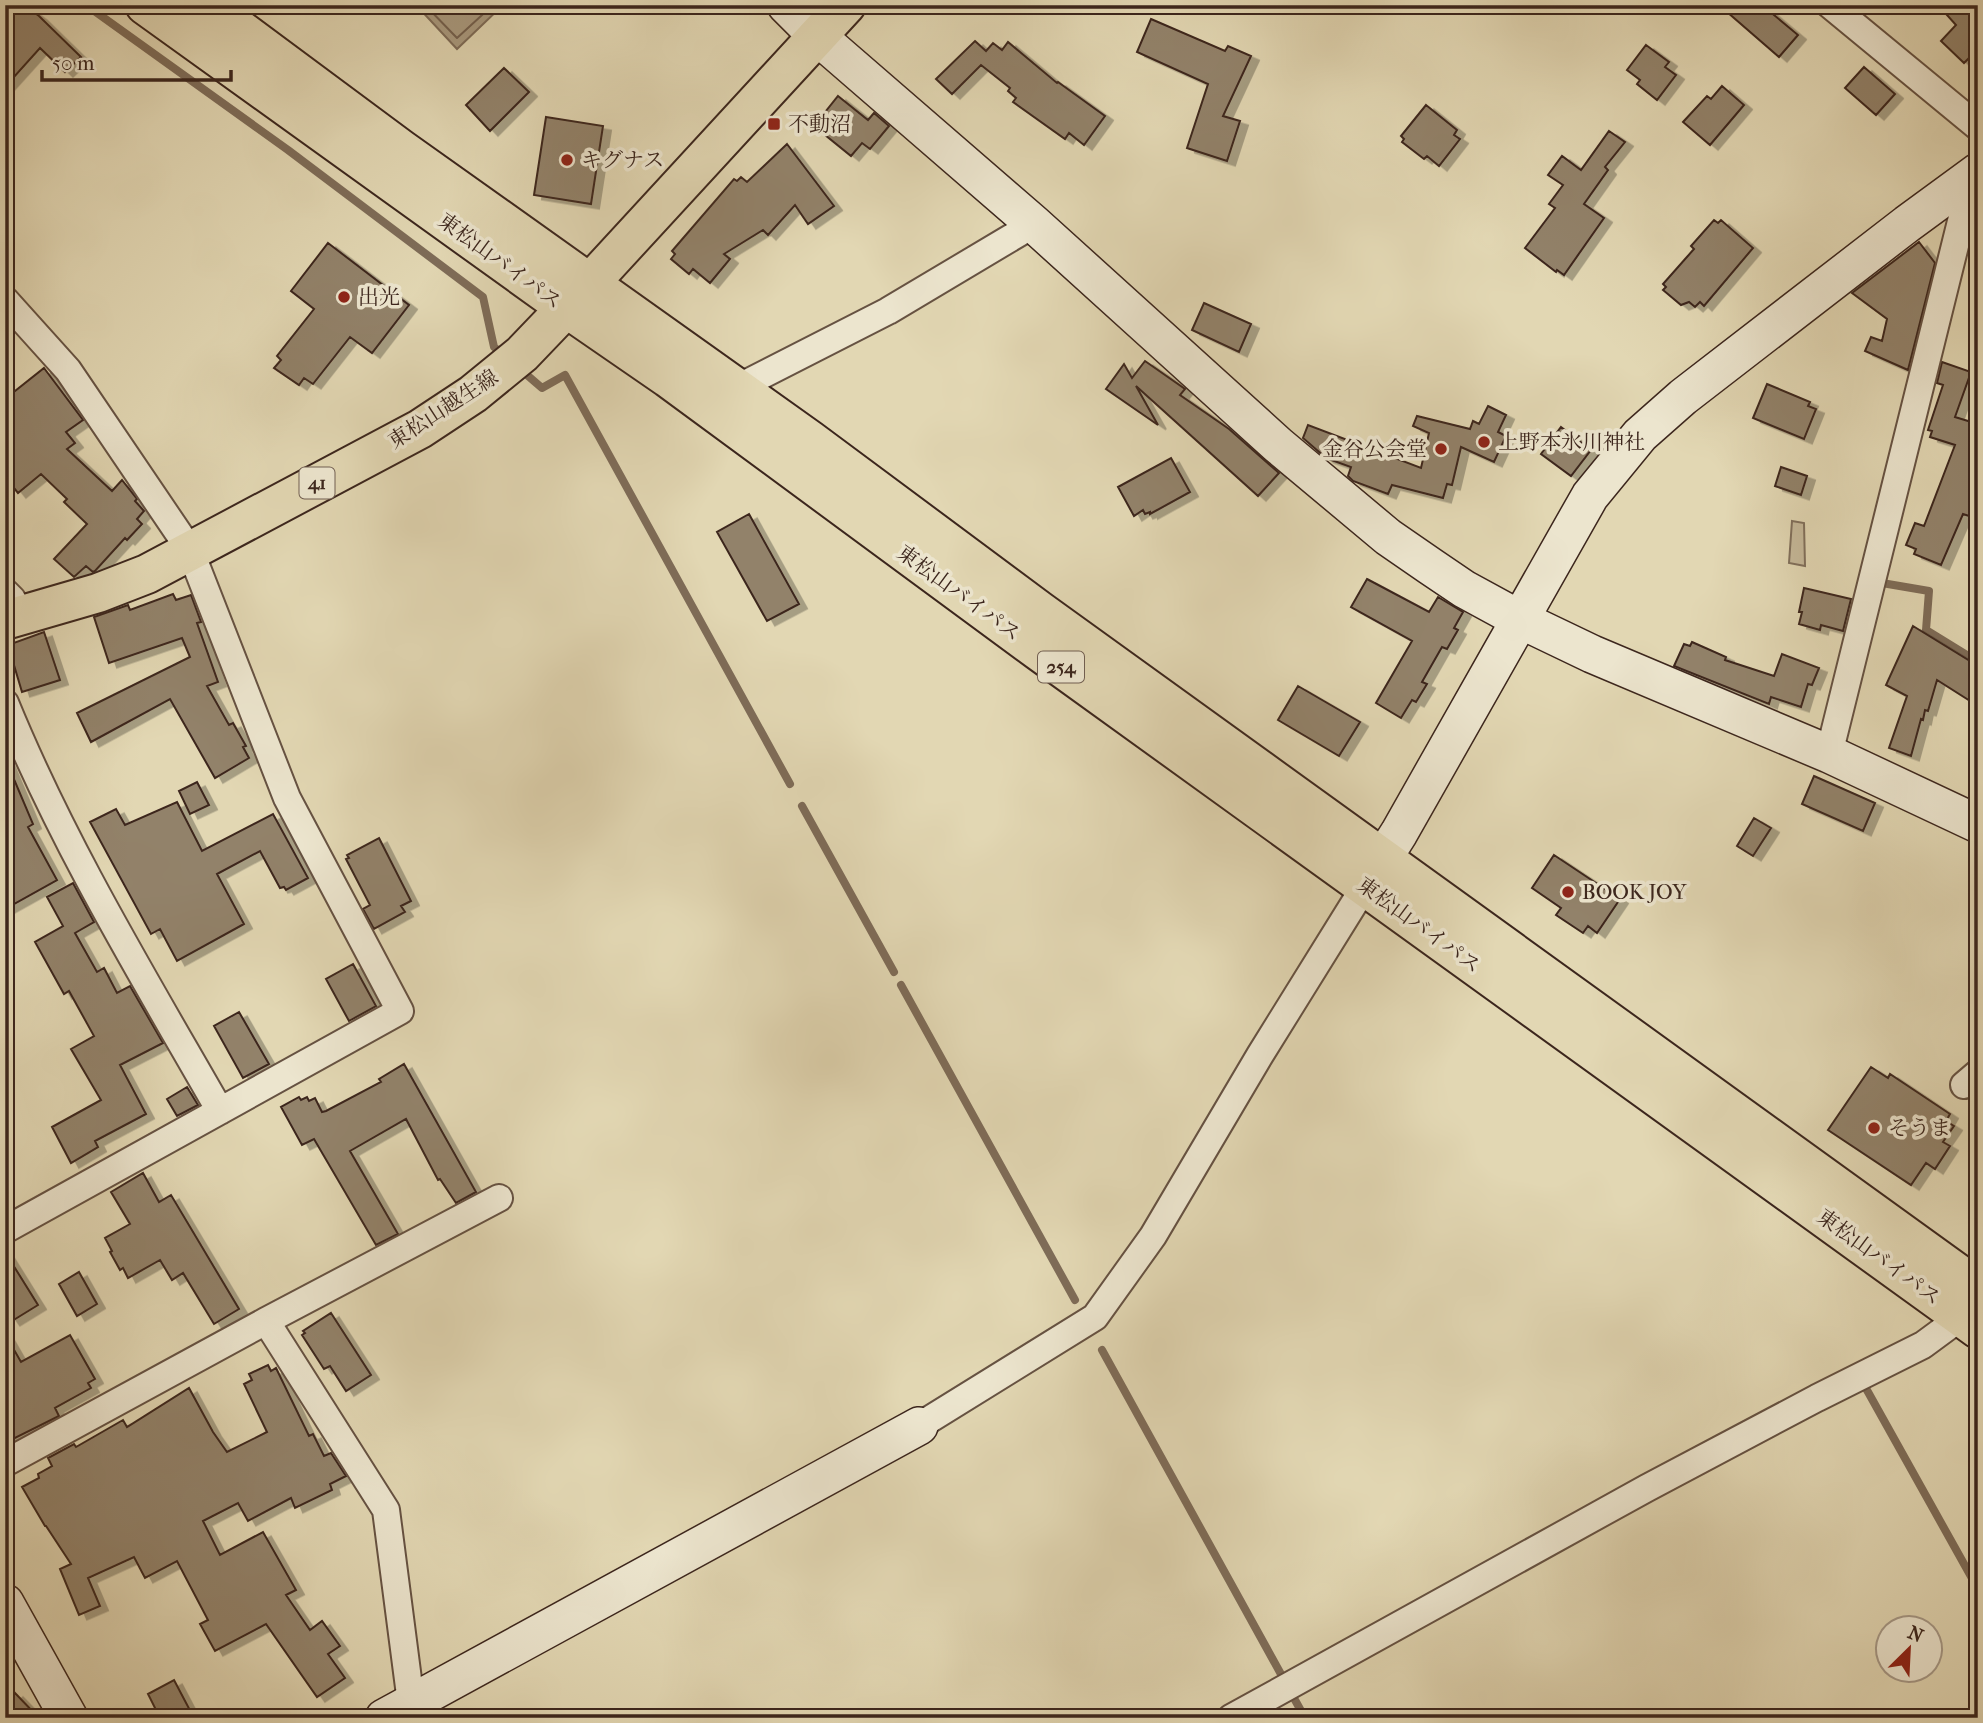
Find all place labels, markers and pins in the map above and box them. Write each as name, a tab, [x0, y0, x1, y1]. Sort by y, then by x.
place label: 不動沼	[788, 112, 851, 136]
marker: 不動沼	[766, 116, 782, 132]
place label: キグナス	[581, 148, 664, 172]
marker: キグナス	[559, 152, 575, 168]
place label: 出光	[358, 285, 400, 309]
marker: 出光	[336, 289, 352, 305]
place label: 上野本氷川神社	[1498, 430, 1645, 454]
marker: 上野本氷川神社	[1476, 434, 1492, 450]
place label: 金谷公会堂	[1322, 437, 1427, 461]
marker: 金谷公会堂	[1433, 441, 1449, 457]
place label: BOOK JOY	[1582, 880, 1687, 904]
marker: BOOK JOY	[1560, 884, 1576, 900]
place label: そうま	[1888, 1116, 1951, 1140]
marker: そうま	[1866, 1120, 1882, 1136]

